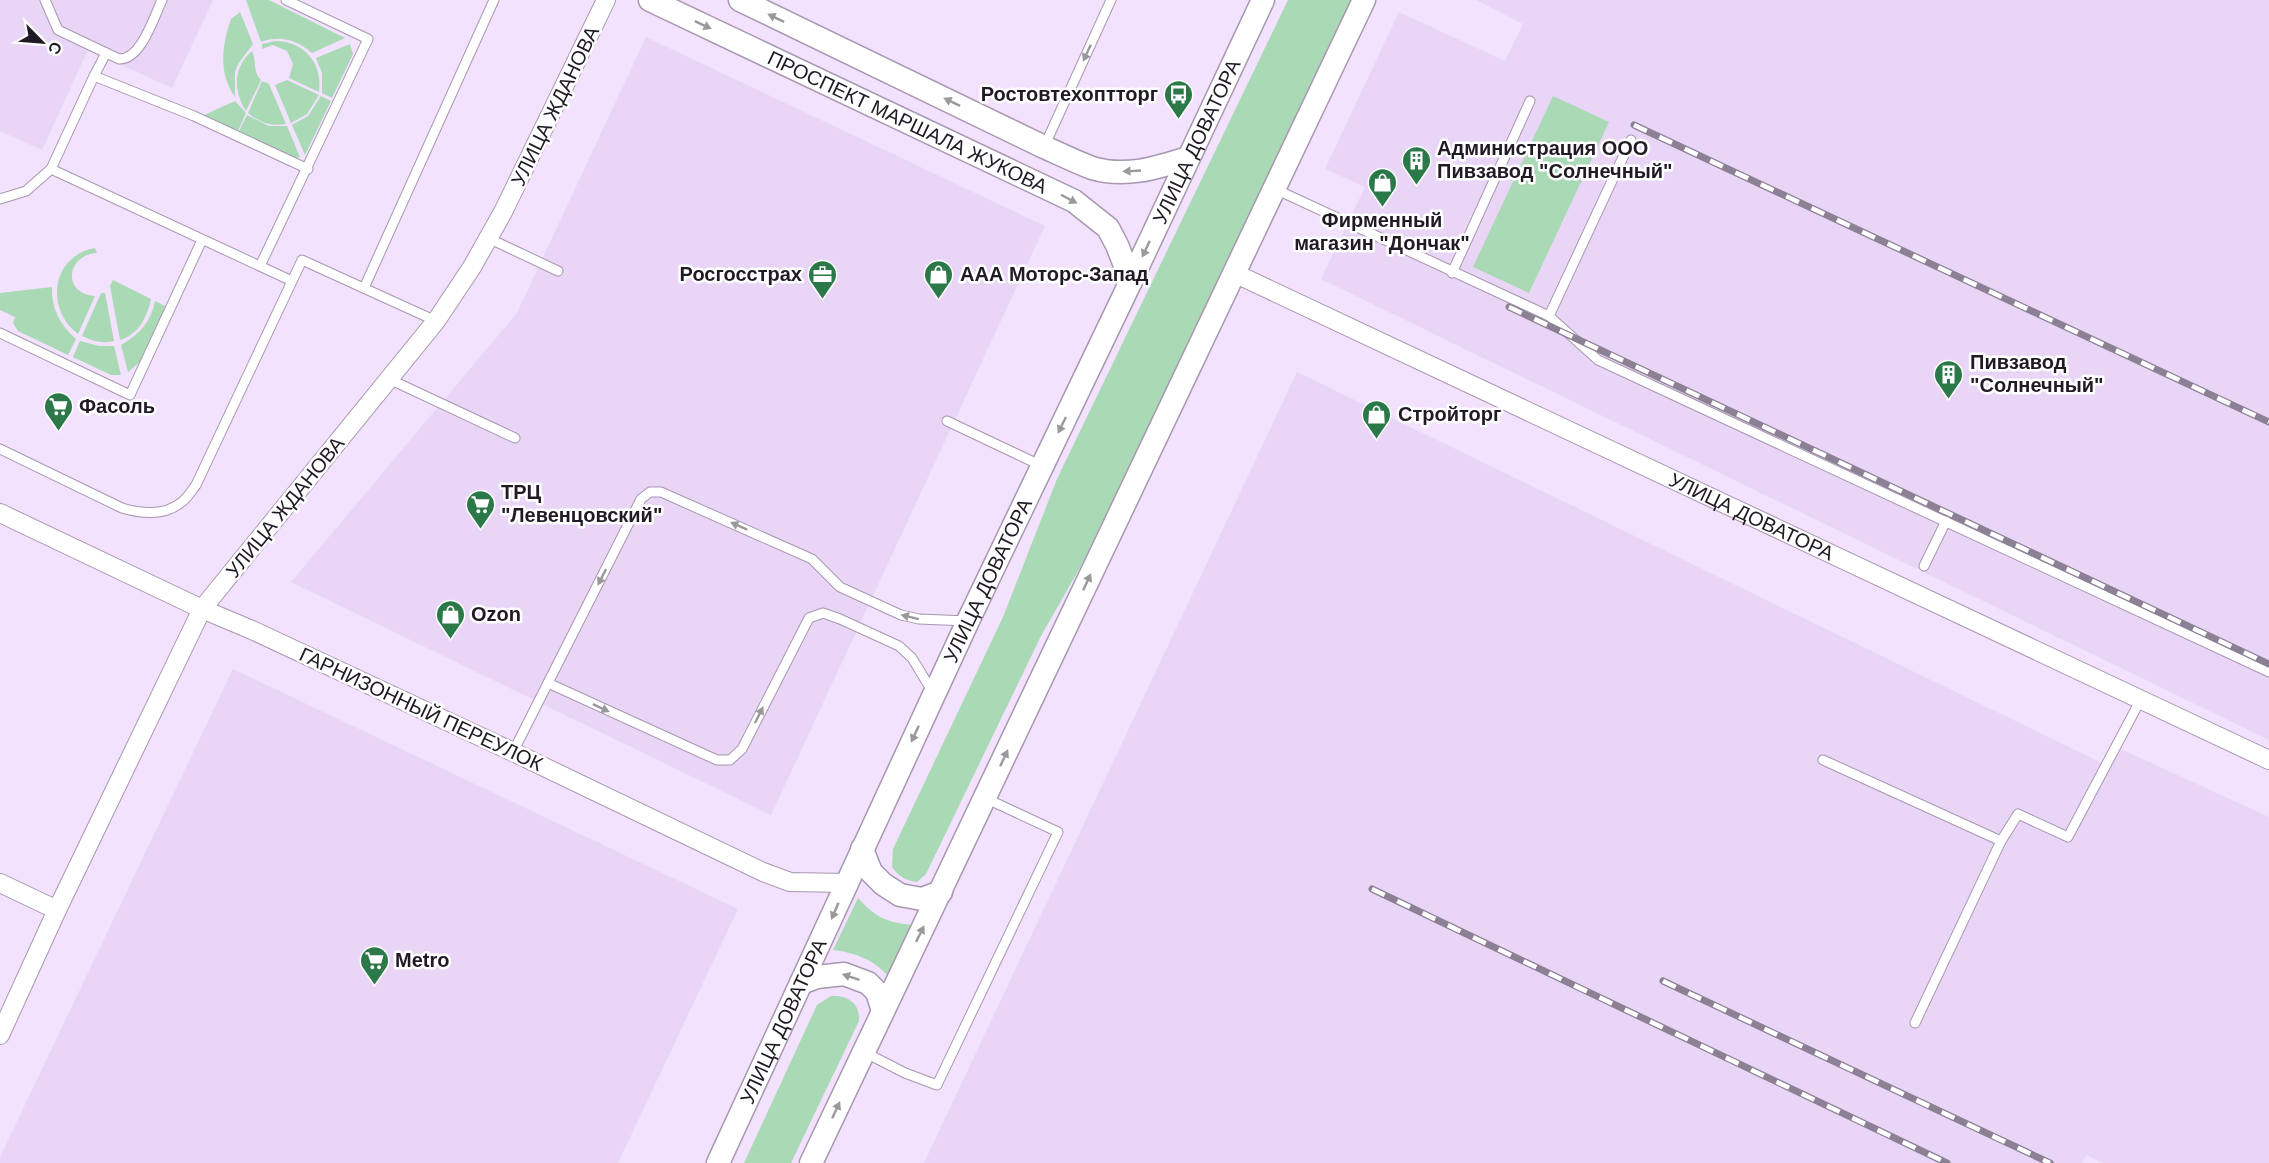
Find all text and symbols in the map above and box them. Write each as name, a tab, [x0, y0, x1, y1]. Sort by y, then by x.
north arrow	[12, 12, 72, 72]
one-way arrow	[768, 13, 785, 22]
one-way arrow	[695, 21, 712, 30]
street label: УЛИЦА ЖДАНОВА	[507, 22, 603, 189]
text: С	[45, 39, 65, 57]
one-way arrow	[1082, 45, 1092, 63]
street label: ПРОСПЕКТ МАРШАЛА ЖУКОВА	[764, 46, 1051, 198]
street label: УЛИЦА ДОВАТОРА	[1148, 55, 1245, 227]
bus stop icon: Ростовтехоптторг	[1163, 78, 1195, 120]
place label: Ростовтехоптторг	[981, 83, 1158, 105]
one-way arrow	[943, 98, 960, 107]
place label: Администрация ООО Пивзавод "Солнечный"	[1437, 137, 1673, 182]
building icon: Администрация ООО Пивзавод "Солнечный"	[1400, 144, 1432, 186]
shop icon: Фирменный магазин "Дончак"	[1366, 166, 1398, 208]
one-way arrow	[1122, 167, 1141, 176]
one-way arrow	[1060, 194, 1077, 204]
place label: Фирменный магазин "Дончак"	[1294, 209, 1470, 254]
one-way arrow	[1141, 240, 1151, 258]
office icon: Росгосстрах	[807, 258, 839, 300]
shop icon: ААА Моторс-Запад	[923, 258, 955, 300]
place label: Росгосстрах	[680, 263, 802, 285]
place label: ААА Моторс-Запад	[960, 263, 1149, 285]
place label: Пивзавод "Солнечный"	[1970, 351, 2104, 396]
building icon: Пивзавод "Солнечный"	[1933, 358, 1965, 400]
supermarket icon: Фасоль	[42, 390, 74, 432]
place label: Фасоль	[79, 395, 155, 417]
shop icon: Стройторг	[1361, 398, 1393, 440]
place label: Стройторг	[1398, 403, 1501, 425]
one-way arrow	[1058, 416, 1067, 433]
street label: УЛИЦА ЖДАНОВА	[222, 432, 349, 582]
street label: УЛИЦА ДОВАТОРА	[1666, 468, 1838, 565]
place label: ТРЦ "Левенцовский"	[501, 481, 662, 526]
supermarket icon: ТРЦ "Левенцовский"	[464, 488, 496, 530]
street label: УЛИЦА ДОВАТОРА	[939, 494, 1036, 666]
one-way arrow	[731, 522, 748, 531]
one-way arrow	[597, 568, 607, 585]
one-way arrow	[1083, 573, 1092, 590]
shop icon: Ozon	[434, 598, 466, 640]
place label: Ozon	[471, 603, 521, 625]
one-way arrow	[900, 611, 919, 621]
street label: ГАРНИЗОННЫЙ ПЕРЕУЛОК	[296, 642, 547, 775]
one-way arrow	[593, 703, 610, 712]
one-way arrow	[754, 706, 764, 724]
one-way arrow	[911, 725, 920, 742]
one-way arrow	[999, 750, 1008, 767]
one-way arrow	[830, 903, 839, 920]
one-way arrow	[915, 925, 925, 942]
street label: УЛИЦА ДОВАТОРА	[736, 935, 831, 1107]
supermarket icon: Metro	[358, 944, 390, 986]
place label: Metro	[395, 949, 449, 971]
one-way arrow	[842, 972, 860, 981]
one-way arrow	[832, 1102, 841, 1119]

